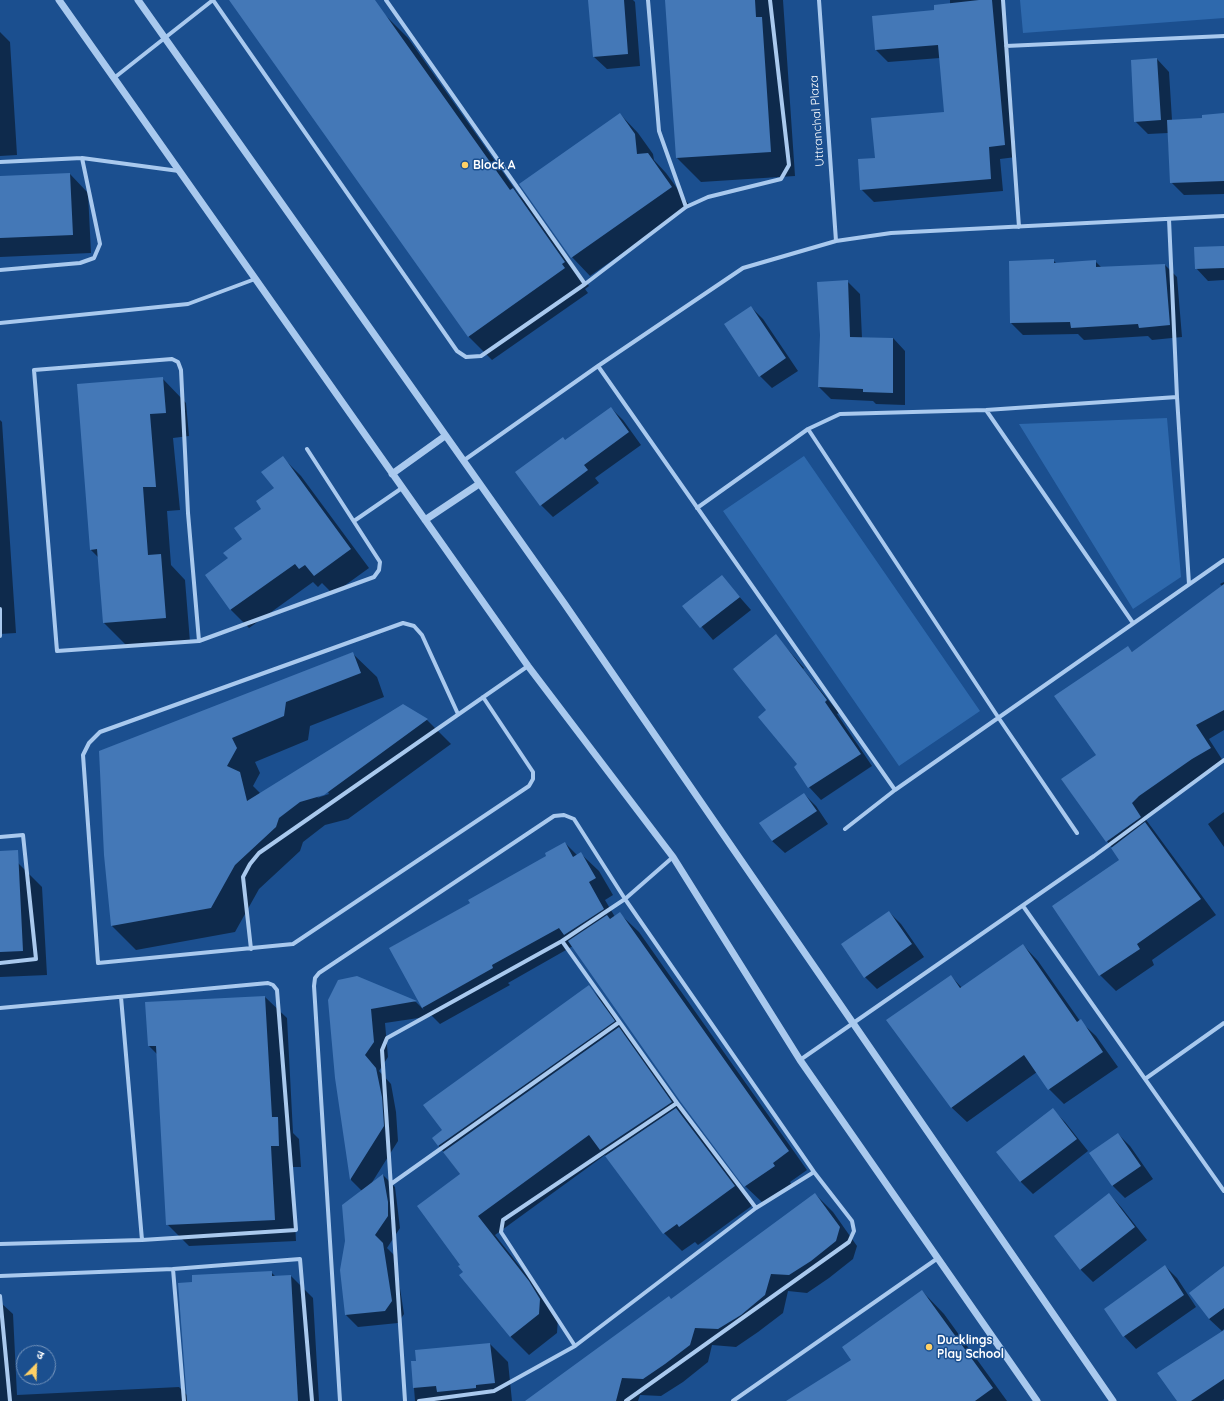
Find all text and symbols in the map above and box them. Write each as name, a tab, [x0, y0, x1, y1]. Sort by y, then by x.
street label: Uttranchal Plaza	[807, 75, 827, 167]
place label: Block A	[473, 158, 516, 172]
marker: Block A	[460, 160, 470, 170]
place label: Ducklings Play School	[937, 1333, 1004, 1361]
marker: Ducklings Play School	[924, 1342, 934, 1352]
north arrow	[16, 1345, 56, 1385]
text: उ	[35, 1347, 46, 1363]

